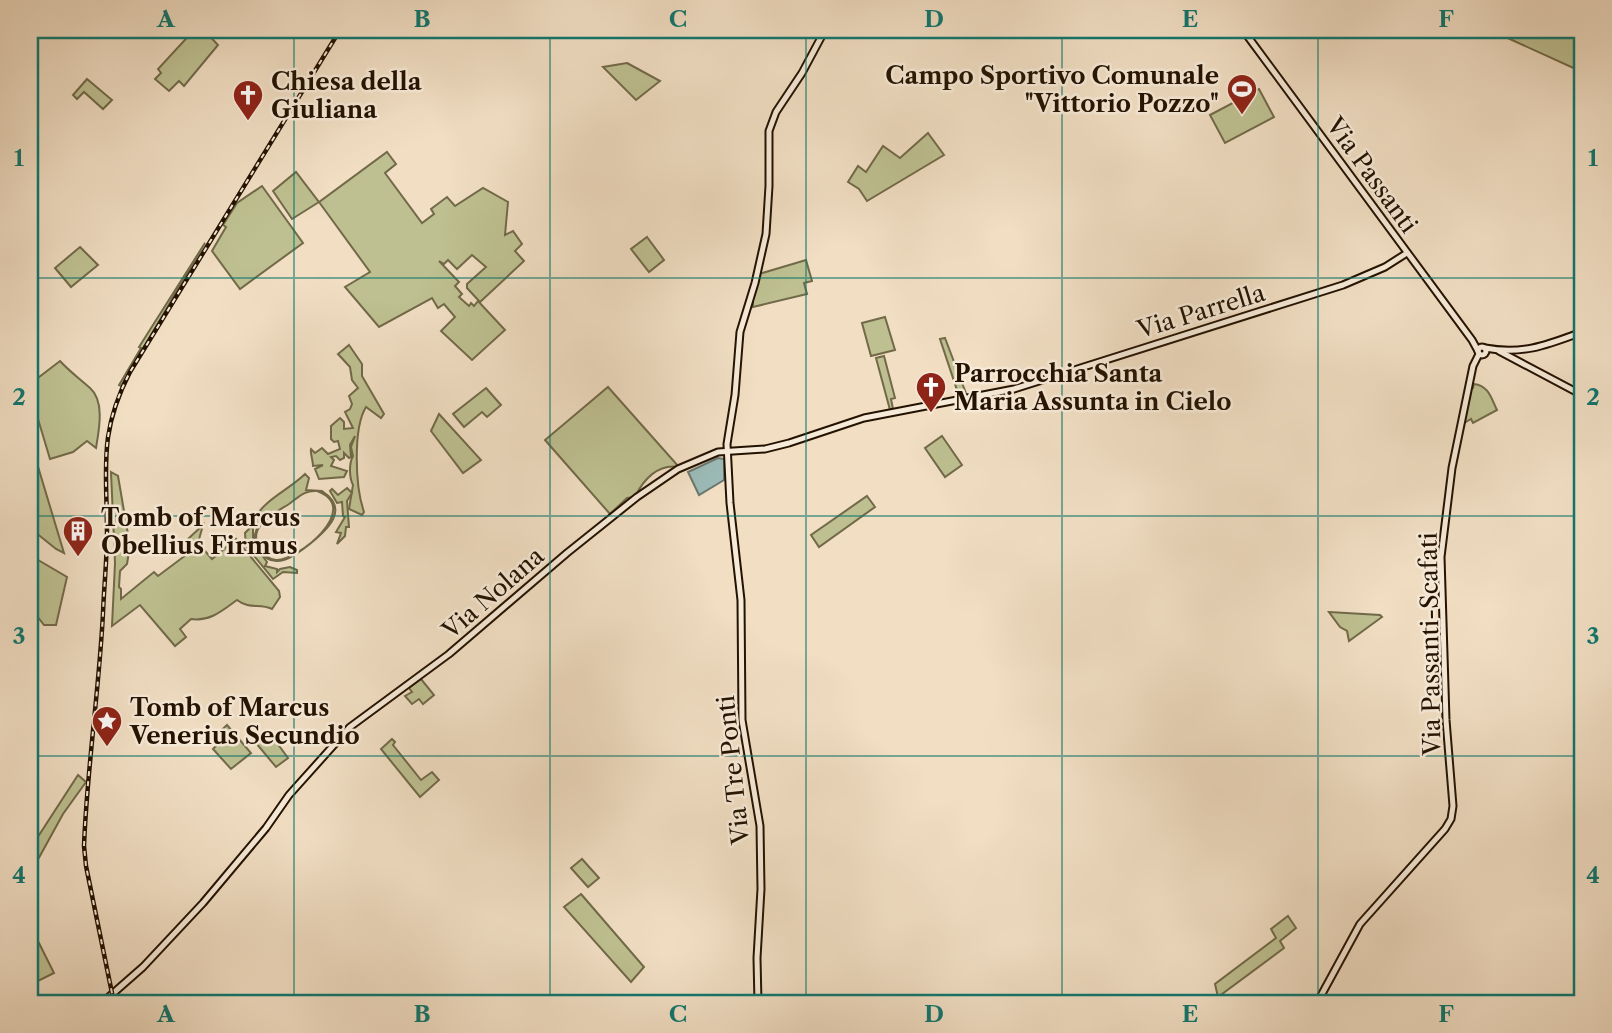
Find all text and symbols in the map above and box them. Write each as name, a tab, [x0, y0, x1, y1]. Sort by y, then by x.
text: A	[156, 5, 176, 33]
text: B	[413, 5, 431, 33]
text: C	[669, 5, 687, 33]
text: D	[924, 5, 944, 33]
text: E	[1182, 5, 1198, 33]
text: F	[1438, 5, 1454, 33]
place label: Campo Sportivo Comunale "Vittorio Pozzo"	[885, 61, 1219, 118]
place label: Chiesa della Giuliana	[271, 67, 423, 124]
sports icon: Campo Sportivo Comunale "Vittorio Pozzo"	[1225, 72, 1259, 116]
church icon: Chiesa della Giuliana	[231, 78, 265, 122]
street label: Via Passanti	[1320, 111, 1424, 239]
text: 1	[14, 144, 25, 172]
text: 1	[1588, 144, 1599, 172]
street label: Via Parrella	[1133, 278, 1269, 344]
place label: Parrocchia Santa Maria Assunta in Cielo	[954, 359, 1232, 416]
church icon: Parrocchia Santa Maria Assunta in Cielo	[914, 370, 948, 414]
text: 2	[12, 383, 26, 411]
text: 2	[1586, 383, 1600, 411]
place label: Tomb of Marcus Obellius Firmus	[101, 503, 300, 560]
building icon: Tomb of Marcus Obellius Firmus	[61, 514, 95, 558]
street label: Via Passanti-Scafati	[1414, 532, 1446, 757]
street label: Via Nolana	[436, 541, 550, 646]
text: 3	[13, 622, 26, 650]
text: 3	[1587, 622, 1600, 650]
place label: Tomb of Marcus Venerius Secundio	[129, 693, 360, 750]
street label: Via Tre Ponti	[711, 694, 755, 847]
place icon: Tomb of Marcus Venerius Secundio	[90, 704, 124, 748]
text: 4	[12, 861, 26, 889]
text: 4	[1586, 861, 1600, 889]
text: A	[156, 1000, 176, 1028]
text: B	[413, 1000, 431, 1028]
text: C	[669, 1000, 687, 1028]
text: D	[924, 1000, 944, 1028]
text: E	[1182, 1000, 1198, 1028]
text: F	[1438, 1000, 1454, 1028]

